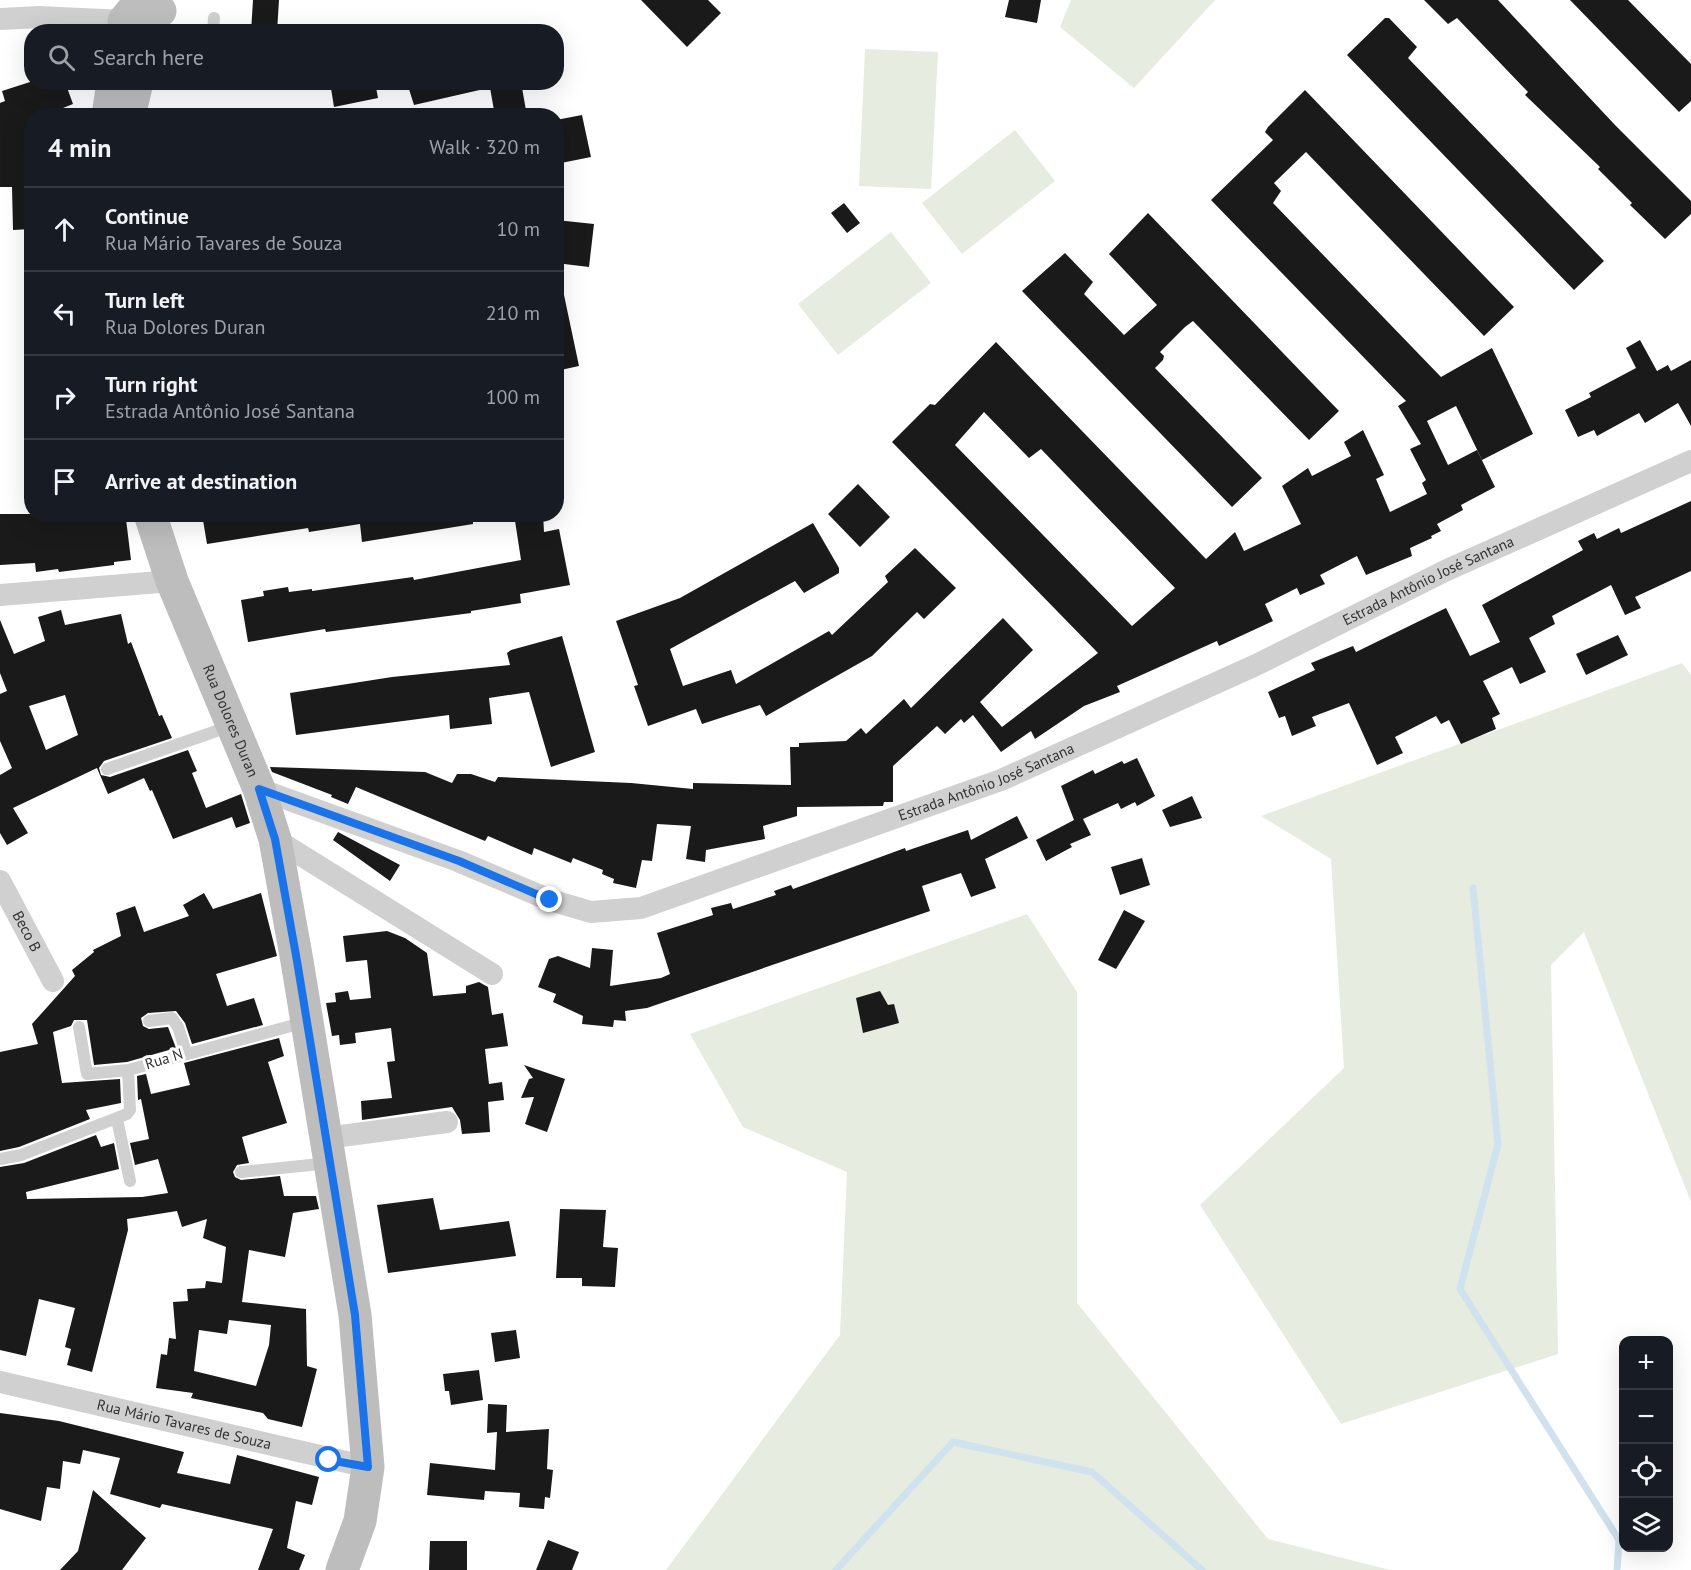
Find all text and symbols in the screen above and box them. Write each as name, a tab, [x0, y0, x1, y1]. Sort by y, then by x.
search box	[24, 24, 564, 90]
icon: search	[45, 41, 78, 74]
text: Search here	[93, 43, 204, 71]
text: 4 min	[48, 131, 111, 164]
text: Walk · 320 m	[429, 134, 540, 160]
text: Continue	[105, 202, 189, 230]
icon: ahead	[48, 213, 81, 246]
text: 10 m	[497, 216, 540, 242]
text: Rua Mário Tavares de Souza	[105, 230, 343, 256]
text: Turn left	[105, 286, 185, 314]
icon: left	[48, 297, 81, 330]
text: 210 m	[486, 300, 540, 326]
text: Rua Dolores Duran	[105, 314, 265, 340]
text: Turn right	[105, 370, 197, 398]
icon: right	[48, 381, 81, 414]
text: 100 m	[486, 384, 540, 410]
text: Estrada Antônio José Santana	[105, 398, 355, 424]
icon: arrive	[48, 465, 81, 498]
text: Arrive at destination	[105, 467, 297, 495]
street label: Estrada Antônio José Santana	[1339, 531, 1517, 629]
street label: Rua Dolores Duran	[199, 661, 263, 780]
street label: Estrada Antônio José Santana	[896, 738, 1077, 825]
route end	[536, 886, 562, 912]
street label: Beco B	[9, 907, 46, 955]
street label: Rua N	[143, 1044, 185, 1073]
map controls	[1619, 1336, 1673, 1552]
button: +	[1619, 1336, 1673, 1390]
button: −	[1619, 1390, 1673, 1444]
street label: Rua Mário Tavares de Souza	[95, 1395, 273, 1453]
button: locate	[1619, 1444, 1673, 1498]
route start	[315, 1446, 341, 1472]
button: layers	[1619, 1498, 1673, 1552]

